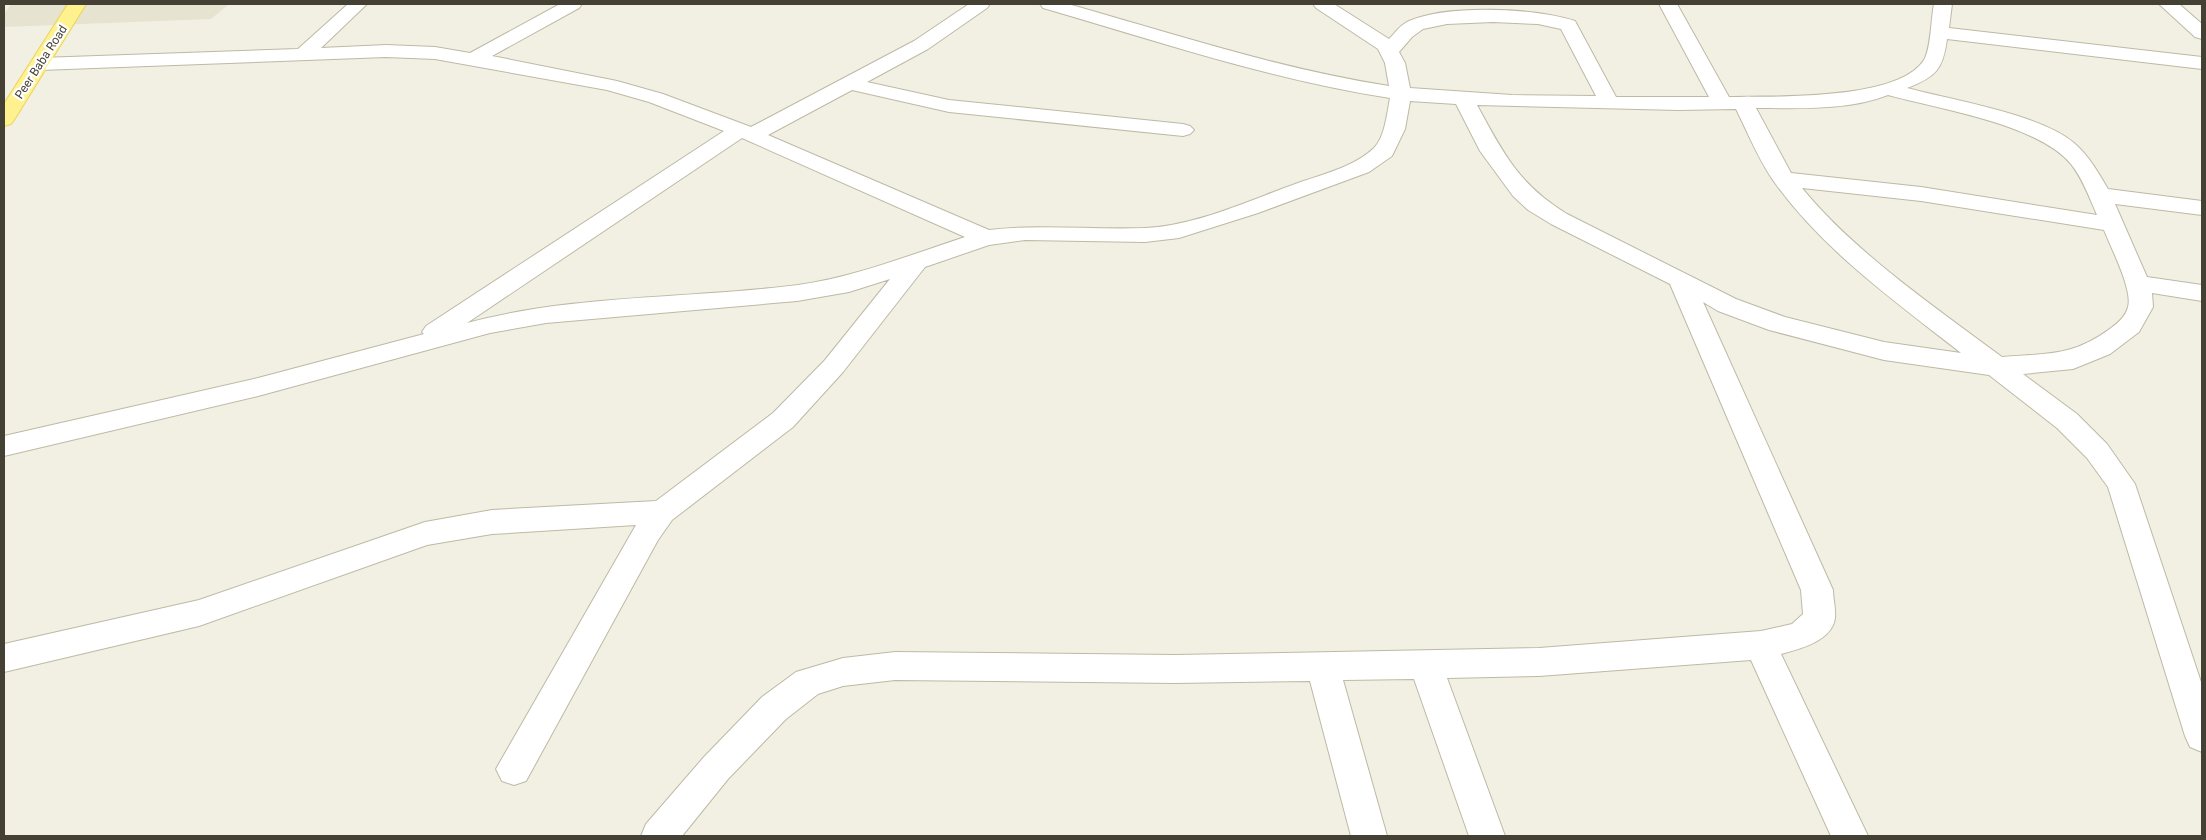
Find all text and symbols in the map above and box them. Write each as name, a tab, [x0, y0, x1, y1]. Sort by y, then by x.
street label: Peer Baba Road	[12, 23, 70, 101]

